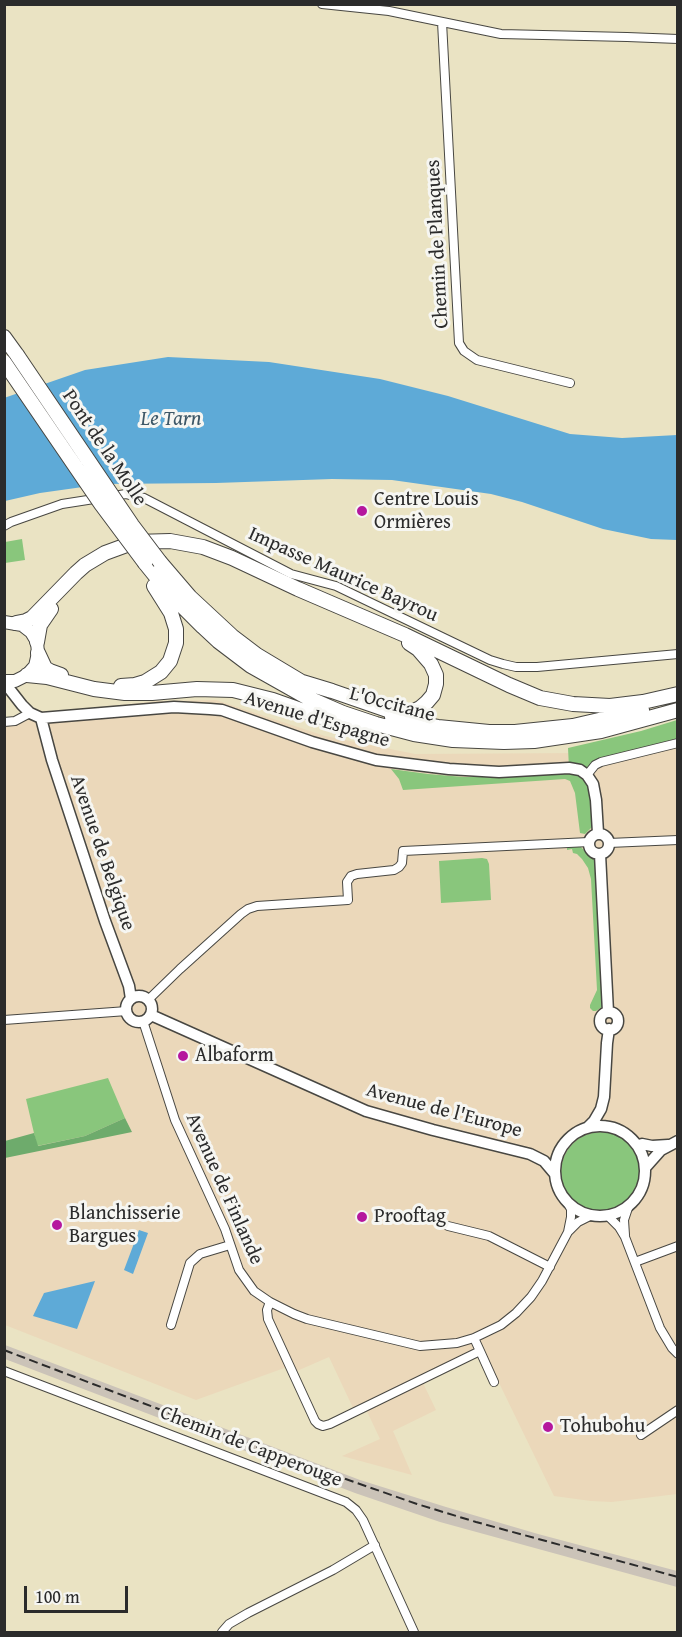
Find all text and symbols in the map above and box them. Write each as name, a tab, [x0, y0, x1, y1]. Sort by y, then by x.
street label: Chemin de Planques	[422, 159, 454, 329]
street label: Pont de la Molle	[56, 385, 152, 511]
water label: Le Tarn	[141, 407, 201, 433]
place label: Centre Louis Ormières	[374, 488, 479, 535]
marker: Centre Louis Ormières	[355, 504, 369, 518]
street label: Impasse Maurice Bayrou	[244, 522, 442, 628]
street label: L'Occitane	[347, 682, 437, 728]
street label: Avenue d'Espagne	[242, 687, 392, 753]
street label: Avenue de Belgique	[64, 772, 140, 934]
place label: Albaform	[195, 1044, 274, 1068]
marker: Albaform	[176, 1049, 190, 1063]
street label: Avenue de l'Europe	[363, 1079, 525, 1143]
street label: Avenue de Finlande	[180, 1110, 268, 1268]
place label: Blanchisserie Bargues	[69, 1202, 181, 1249]
place label: Prooftag	[374, 1205, 446, 1229]
marker: Prooftag	[355, 1210, 369, 1224]
marker: Blanchisserie Bargues	[50, 1218, 64, 1232]
street label: Chemin de Capperouge	[157, 1401, 345, 1493]
place label: Tohubohu	[560, 1415, 645, 1439]
marker: Tohubohu	[541, 1420, 555, 1434]
scale bar	[27, 1574, 130, 1612]
text: 100 m	[35, 1583, 80, 1610]

